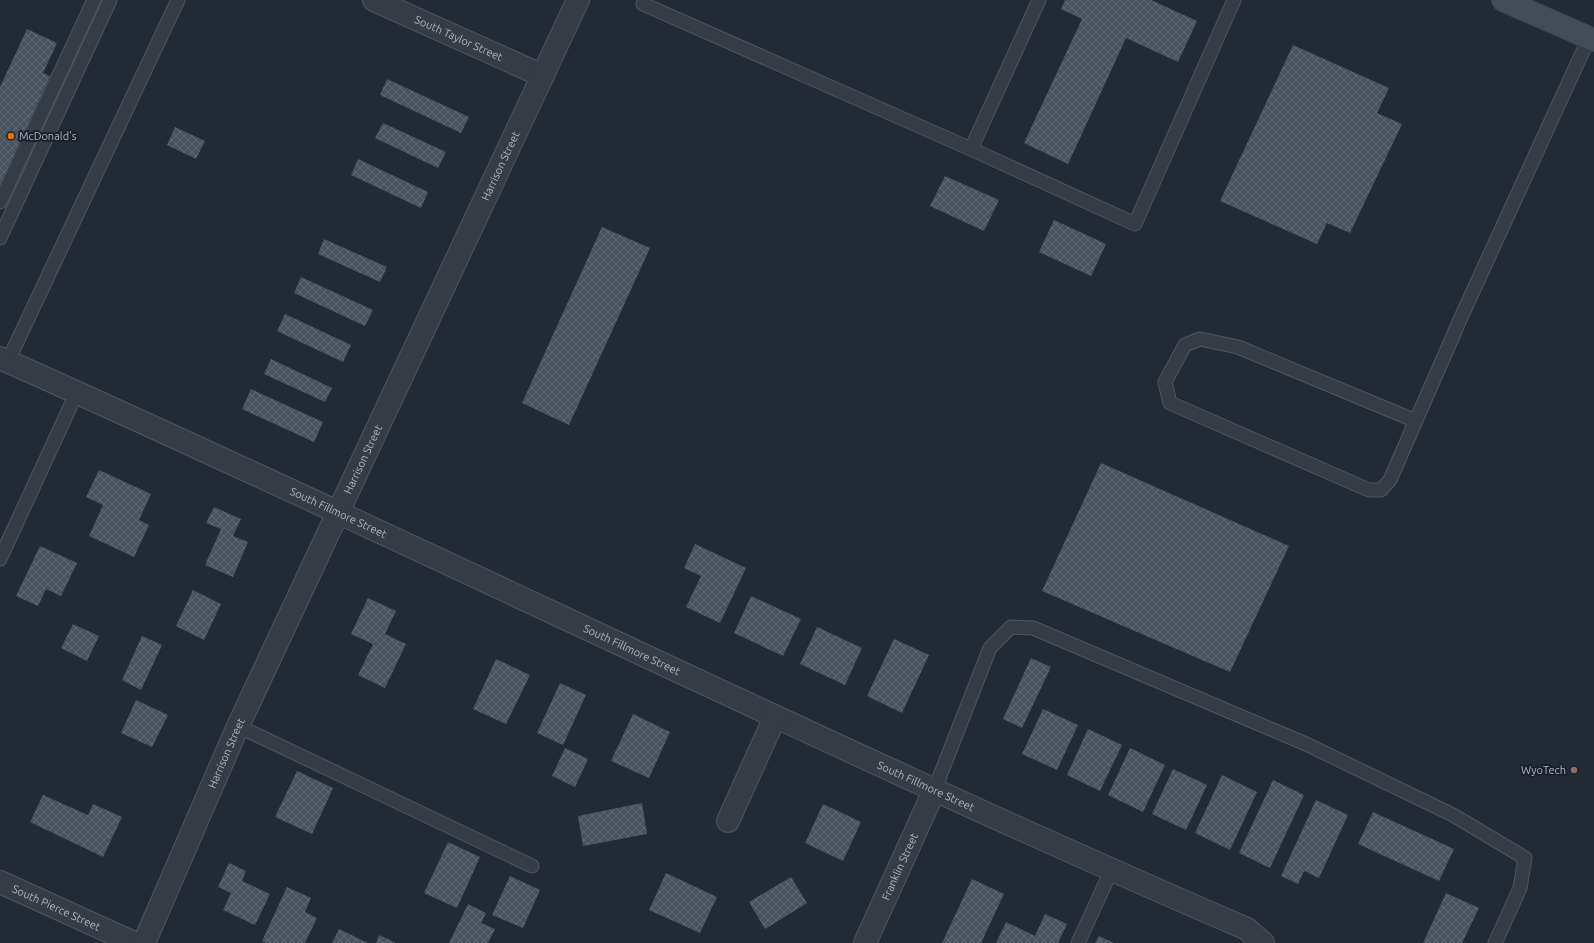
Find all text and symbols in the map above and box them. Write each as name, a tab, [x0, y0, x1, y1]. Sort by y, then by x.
street label: South Taylor Street	[413, 13, 505, 63]
street label: Harrison Street	[479, 129, 522, 202]
place label: McDonald's	[19, 130, 77, 142]
marker: McDonald's	[6, 131, 16, 141]
street label: Harrison Street	[342, 422, 385, 496]
street label: South Fillmore Street	[288, 485, 389, 540]
street label: South Fillmore Street	[582, 622, 683, 678]
street label: Harrison Street	[206, 716, 247, 790]
street label: South Fillmore Street	[875, 759, 977, 814]
place label: WyoTech	[1521, 764, 1566, 776]
marker: WyoTech	[1569, 765, 1579, 775]
street label: Franklin Street	[879, 830, 920, 902]
street label: South Pierce Street	[10, 882, 103, 933]

